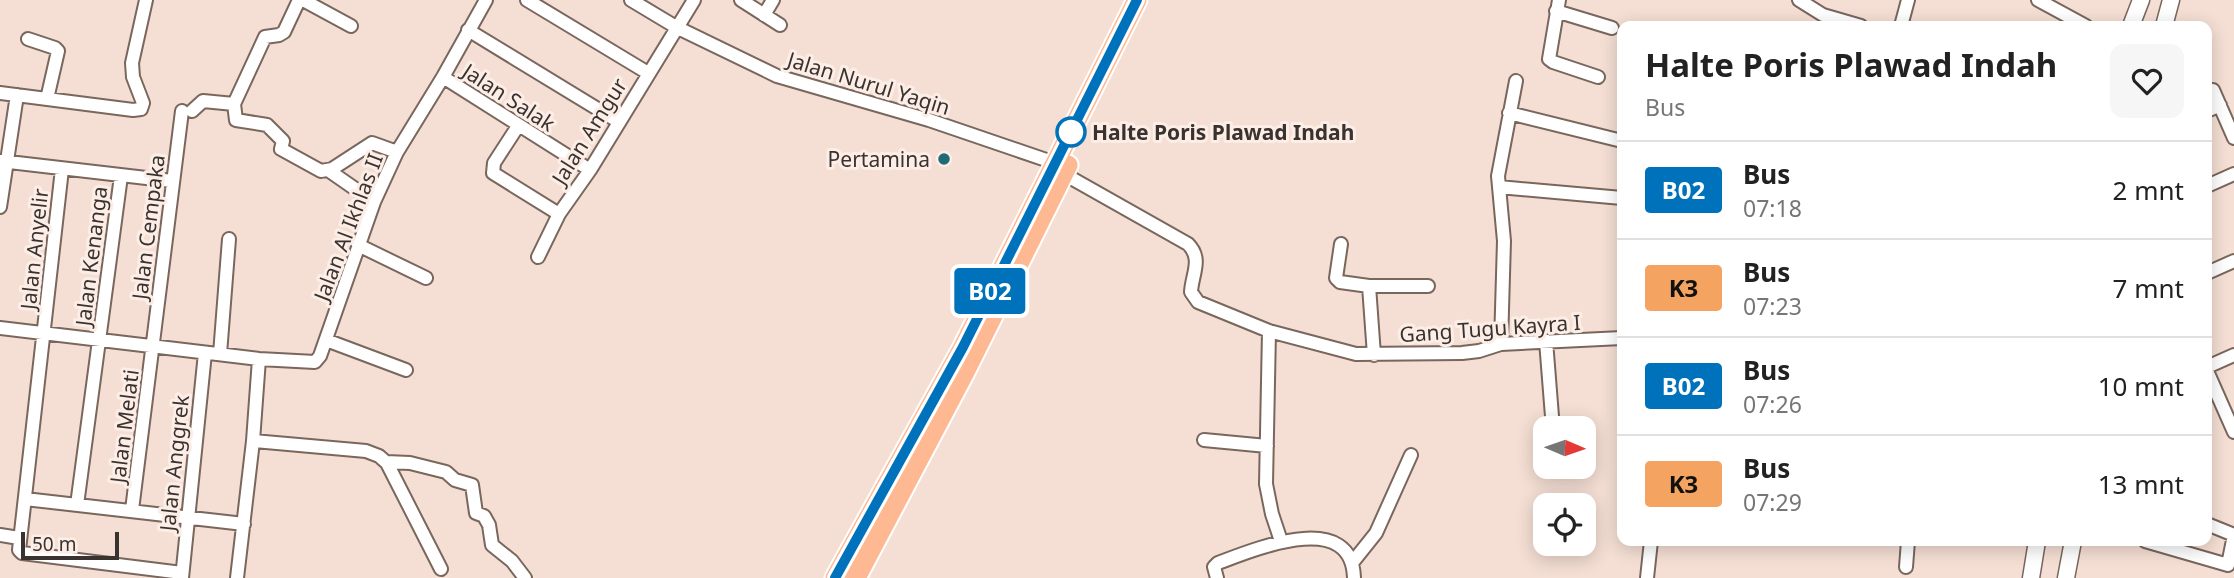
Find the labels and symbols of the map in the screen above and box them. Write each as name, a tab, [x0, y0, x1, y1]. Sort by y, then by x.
street label: Jalan Nurul Yaqin	[782, 44, 954, 121]
street label: Jalan Salak	[456, 56, 561, 138]
street label: Jalan Amgur	[544, 72, 633, 191]
marker: Halte Poris Plawad Indah	[1056, 117, 1086, 147]
place label: Halte Poris Plawad Indah	[1092, 118, 1354, 146]
place label: Pertamina	[828, 145, 930, 173]
street label: Jalan Al Ikhlas II	[306, 149, 389, 307]
marker: Pertamina	[936, 151, 952, 167]
street label: Jalan Cempaka	[125, 153, 171, 303]
street label: Jalan Kenanga	[68, 185, 113, 329]
street label: Jalan Anyelir	[14, 187, 54, 313]
line badge: B02	[950, 268, 1030, 314]
street label: Gang Tugu Kayra I	[1399, 308, 1581, 348]
street label: Jalan Melati	[103, 368, 145, 486]
street label: Jalan Anggrek	[153, 393, 195, 534]
north arrow	[1533, 416, 1596, 480]
scale bar	[21, 529, 119, 561]

